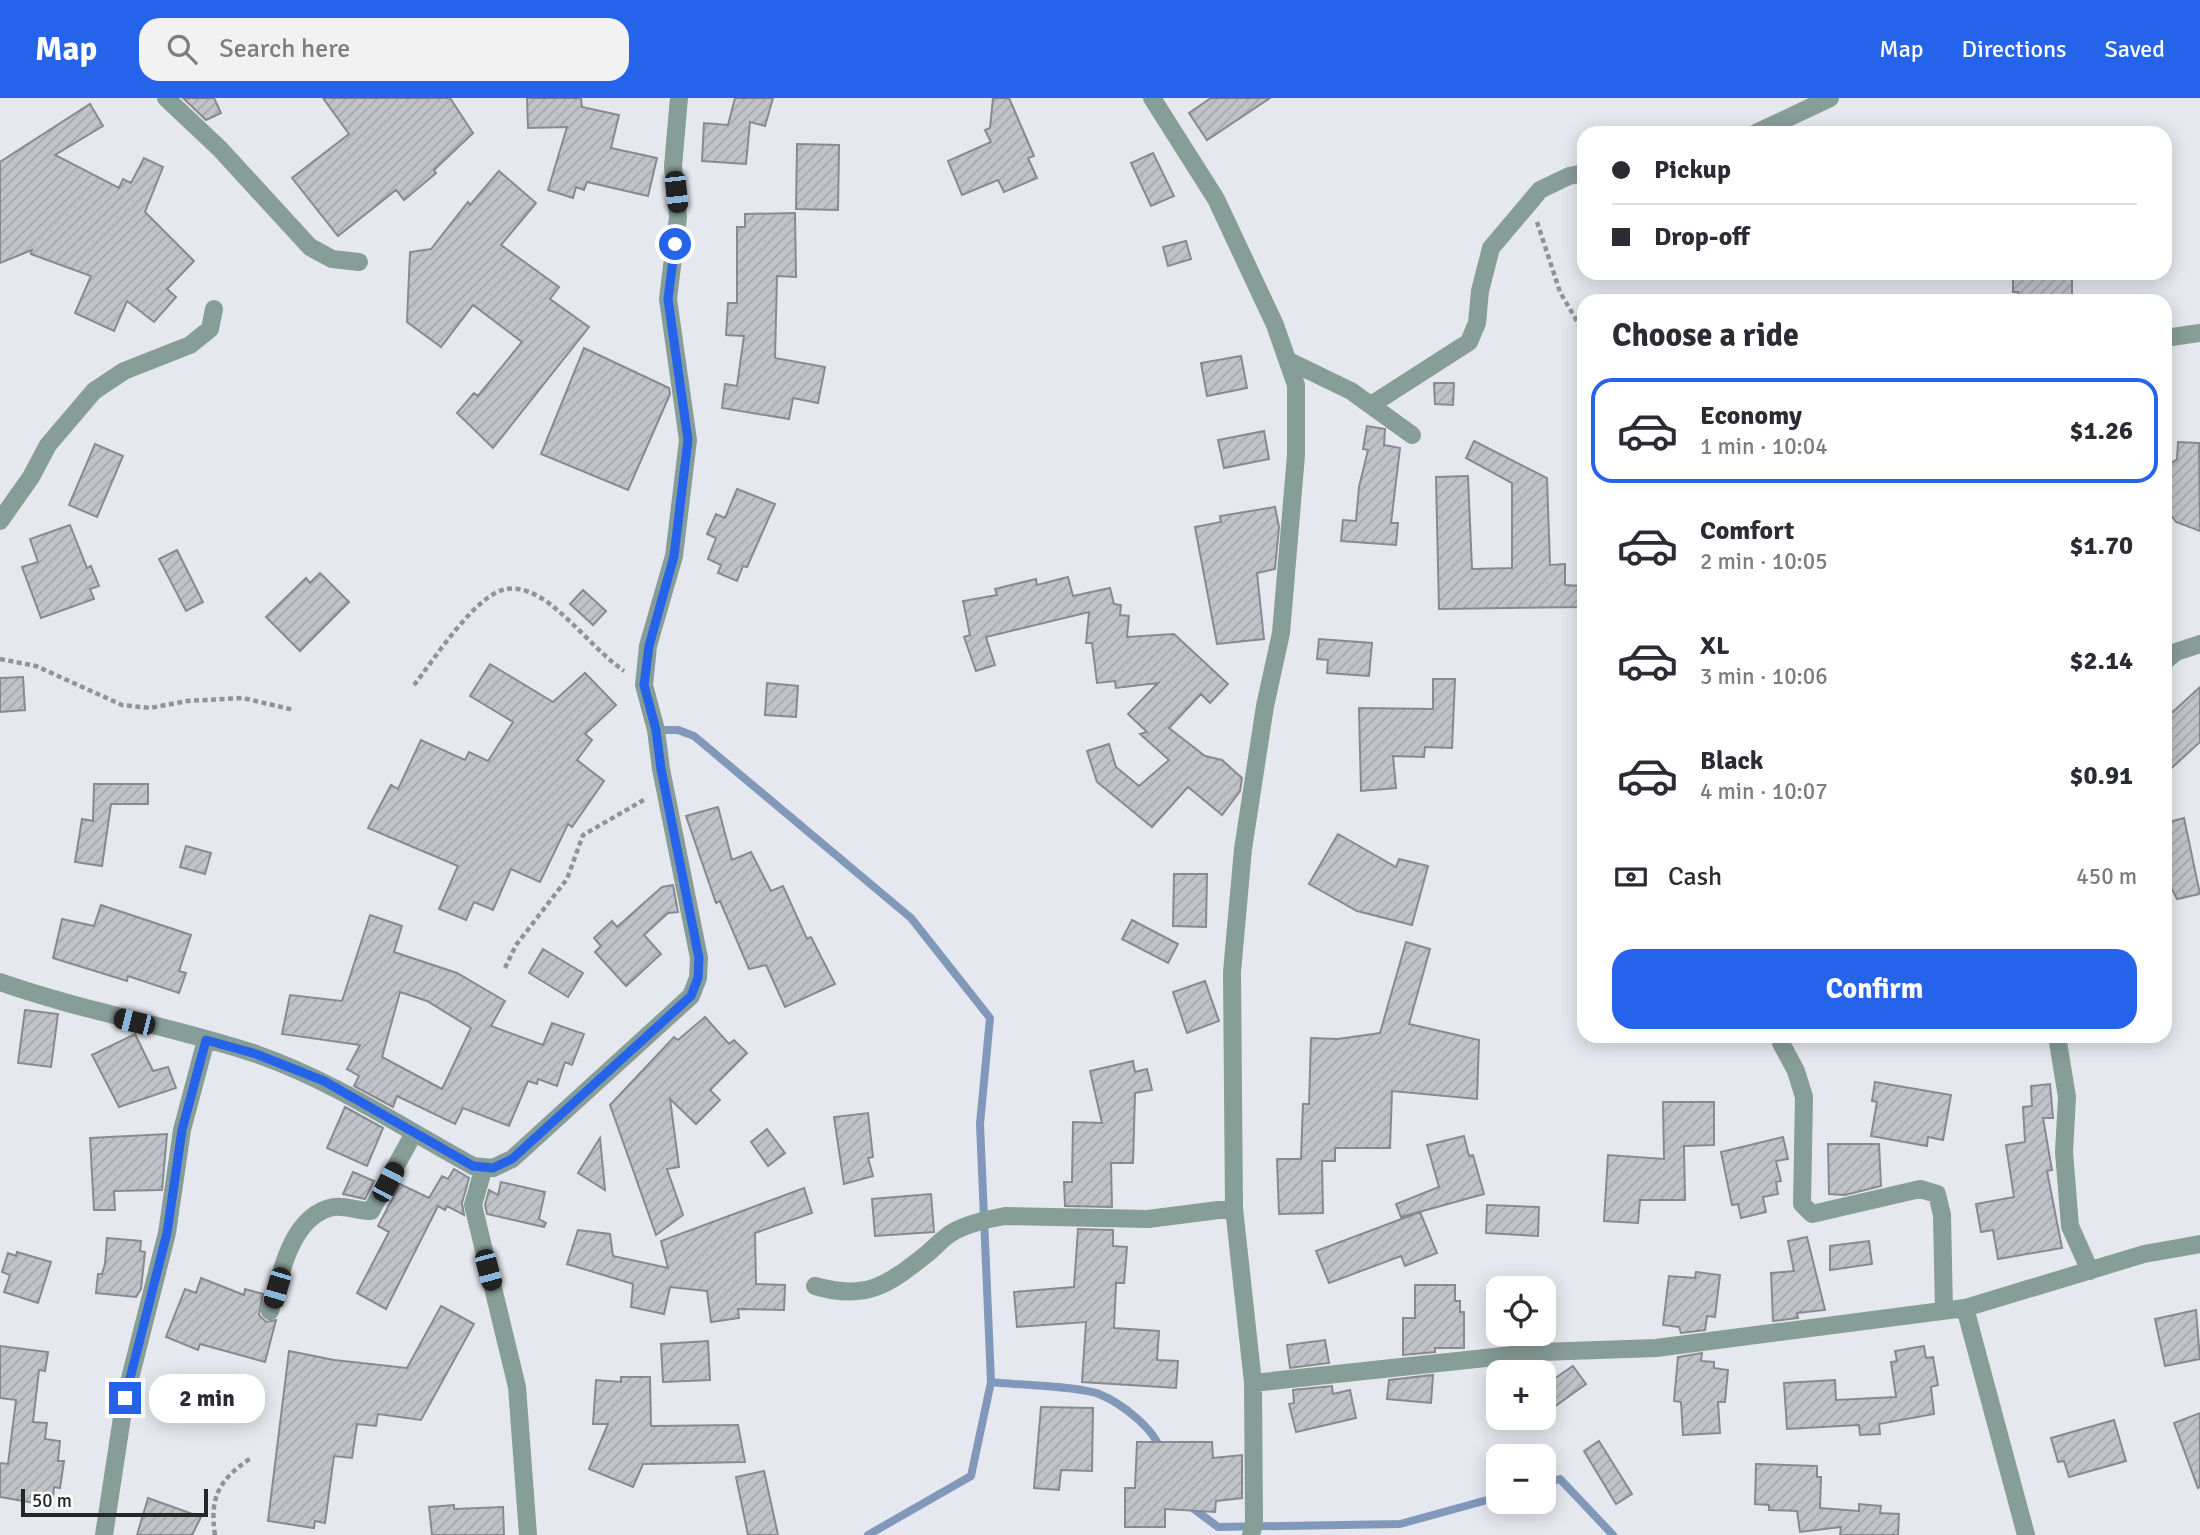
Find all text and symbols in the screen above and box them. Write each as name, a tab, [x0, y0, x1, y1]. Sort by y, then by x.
search box	[139, 18, 629, 81]
text: Map	[35, 29, 97, 70]
icon: search	[163, 30, 201, 68]
text: Search here	[219, 33, 350, 65]
text: Map	[1879, 34, 1924, 64]
text: Directions	[1962, 34, 2067, 64]
text: Saved	[2105, 34, 2165, 64]
text: Pickup	[1654, 154, 1731, 186]
car	[664, 170, 689, 214]
text: Drop-off	[1654, 221, 1750, 253]
route start	[659, 228, 691, 260]
text: Choose a ride	[1612, 316, 1799, 355]
icon: car	[1616, 399, 1679, 462]
text: Economy	[1700, 400, 1802, 432]
text: $1.26	[2069, 415, 2133, 447]
text: 1 min · 10:04	[1700, 432, 1828, 461]
icon: car	[1616, 514, 1679, 577]
text: Comfort	[1700, 515, 1794, 547]
text: $1.70	[2069, 530, 2133, 562]
text: 2 min · 10:05	[1700, 547, 1828, 576]
icon: car	[1616, 629, 1679, 692]
text: XL	[1700, 630, 1730, 662]
text: $2.14	[2069, 645, 2133, 677]
text: 3 min · 10:06	[1700, 662, 1828, 691]
icon: car	[1616, 744, 1679, 807]
text: Black	[1700, 745, 1763, 777]
text: $0.91	[2069, 760, 2133, 792]
text: 4 min · 10:07	[1700, 777, 1828, 806]
icon: cash	[1612, 858, 1650, 896]
text: Cash	[1668, 861, 1722, 893]
text: 450 m	[2076, 862, 2137, 891]
button: Confirm	[1612, 949, 2137, 1029]
car	[112, 1007, 157, 1037]
car	[369, 1159, 408, 1205]
car	[473, 1247, 504, 1293]
car	[262, 1265, 293, 1311]
map controls	[1486, 1276, 1556, 1514]
button: locate	[1486, 1276, 1556, 1346]
button: +	[1486, 1360, 1556, 1430]
callout: 2 min	[150, 1374, 265, 1422]
route end	[109, 1382, 141, 1414]
text: 2 min	[179, 1384, 235, 1413]
button: −	[1486, 1444, 1556, 1514]
scale bar	[21, 1486, 208, 1518]
text: 50 m	[32, 1489, 72, 1513]

